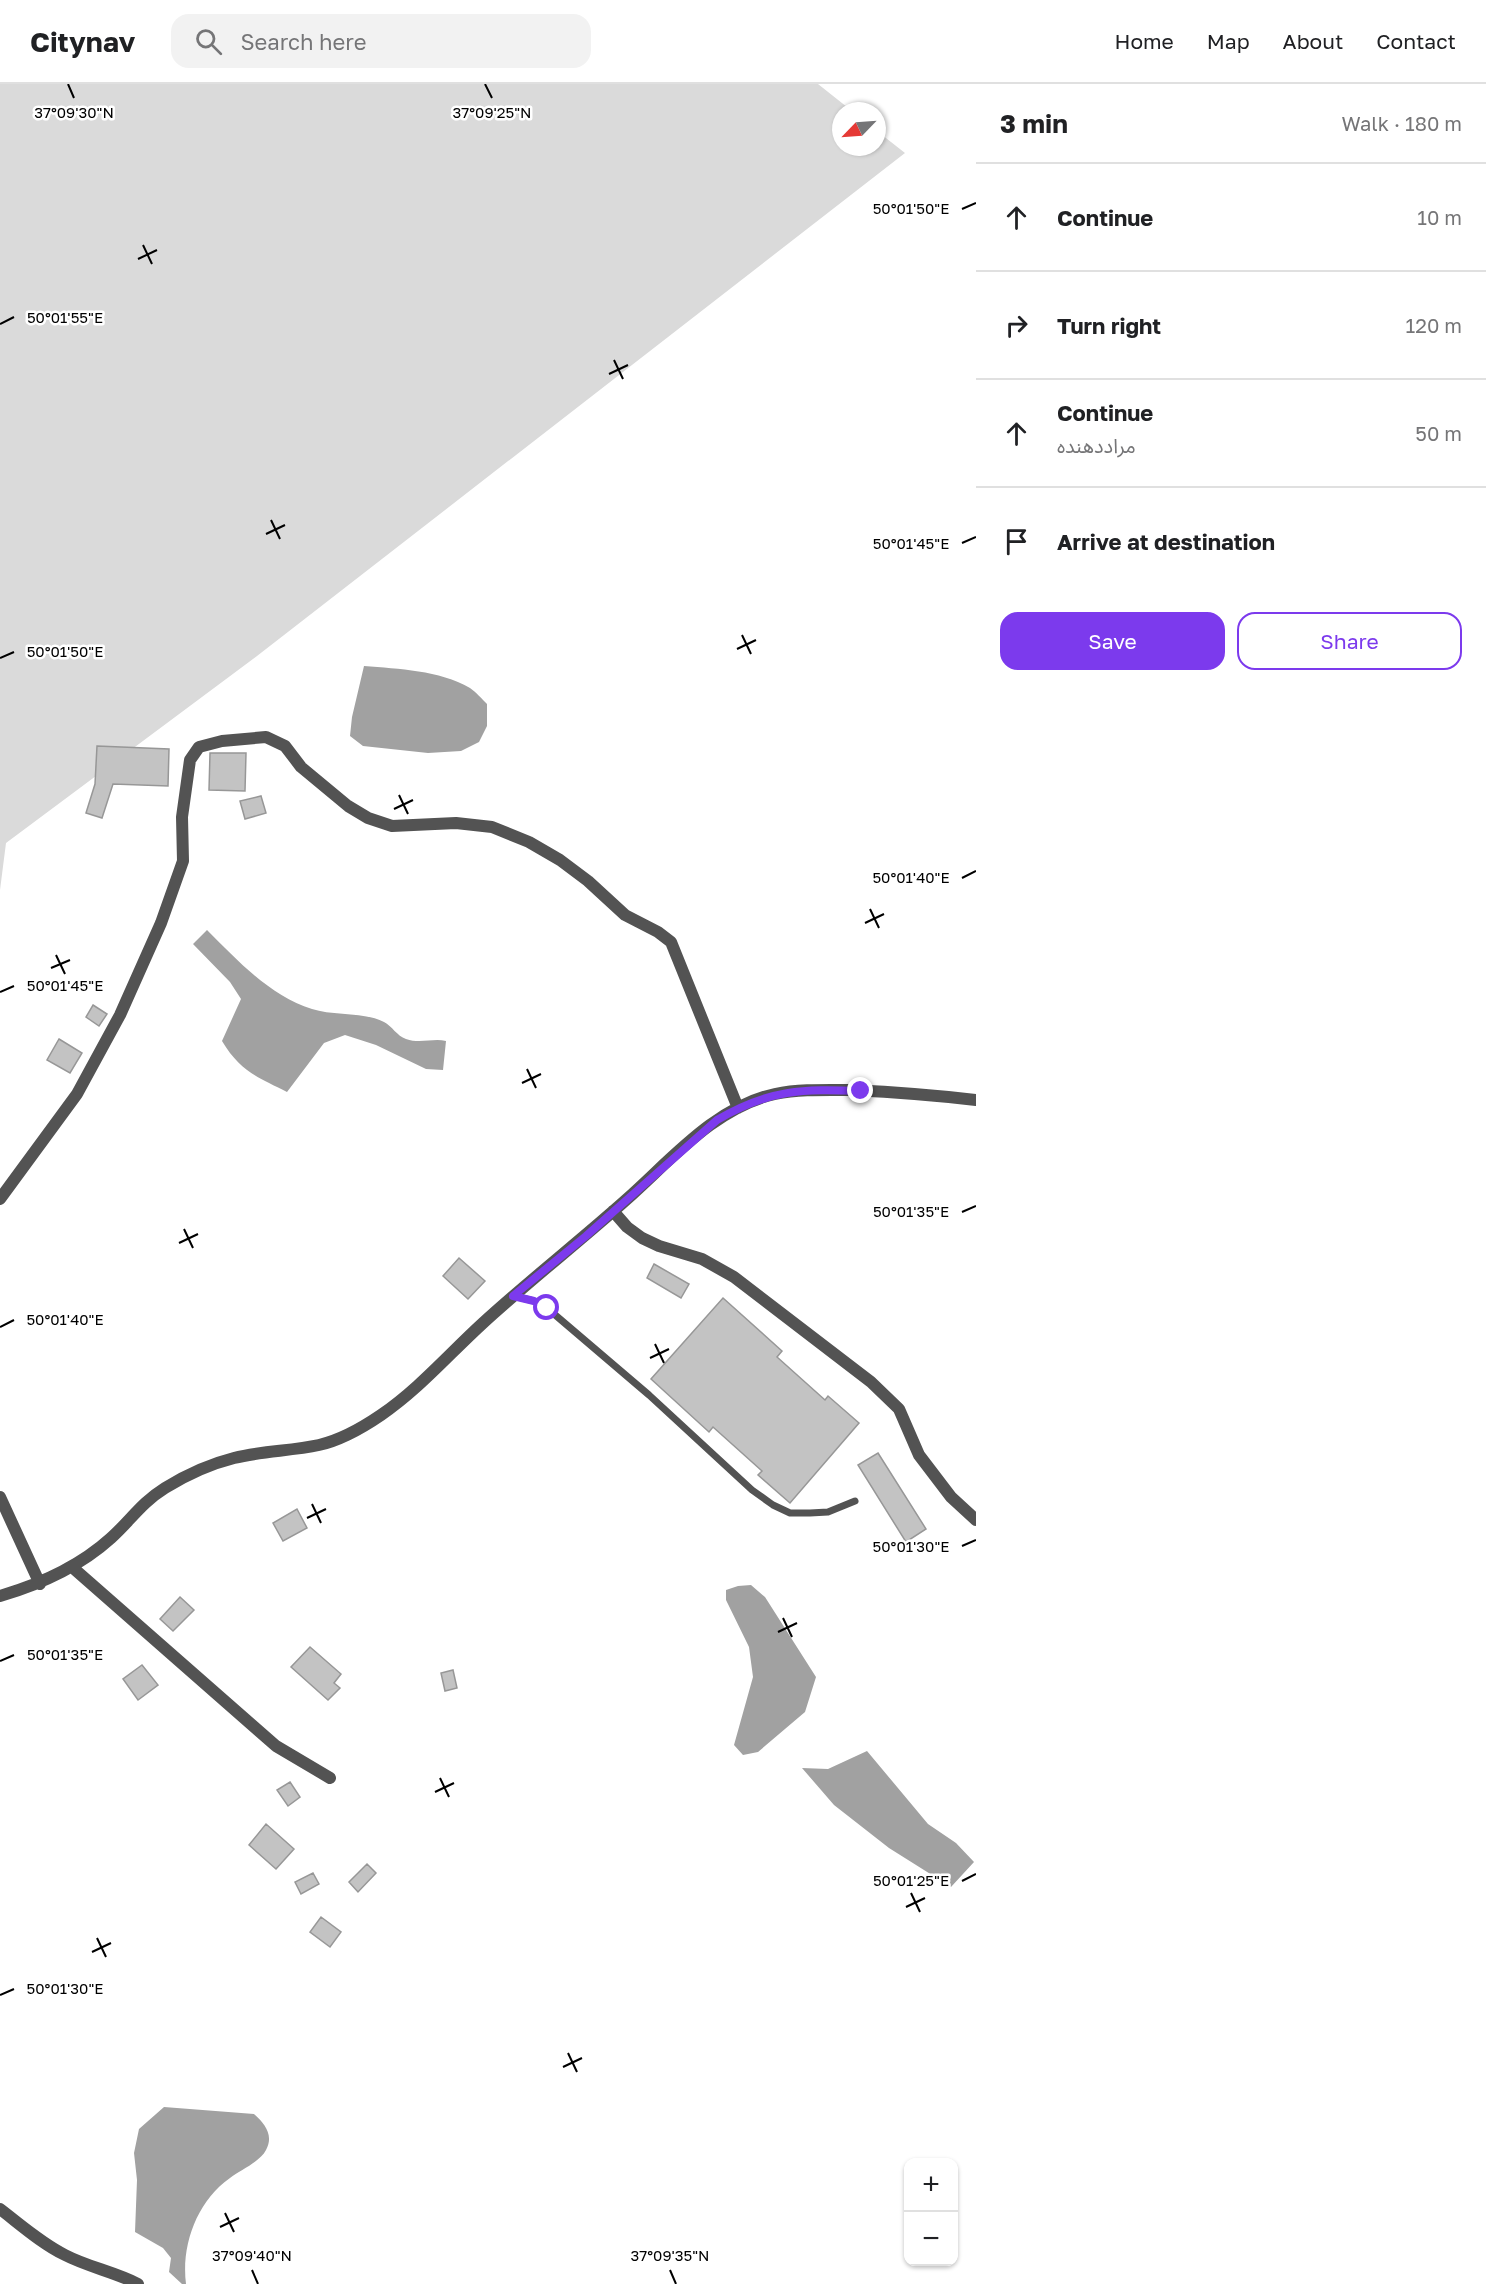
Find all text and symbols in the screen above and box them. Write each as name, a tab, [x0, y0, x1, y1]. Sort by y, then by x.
search box	[171, 14, 591, 68]
text: Citynav	[30, 25, 135, 58]
icon: search	[192, 25, 225, 58]
text: Search here	[240, 28, 366, 55]
text: Home	[1114, 28, 1174, 54]
text: Map	[1207, 28, 1250, 54]
text: About	[1283, 28, 1343, 54]
text: Contact	[1376, 28, 1456, 54]
north arrow	[832, 102, 886, 156]
text: 37°09'30"N	[34, 103, 114, 121]
text: 37°09'25"N	[453, 103, 531, 121]
text: 3 min	[1000, 108, 1068, 139]
text: Walk · 180 m	[1342, 111, 1462, 135]
text: 50°01'50"E	[873, 199, 949, 217]
icon: ahead	[1000, 201, 1033, 234]
text: Continue	[1057, 204, 1153, 231]
text: 10 m	[1417, 205, 1462, 229]
text: 50°01'55"E	[27, 308, 103, 326]
icon: right	[1000, 309, 1033, 342]
text: Turn right	[1057, 312, 1161, 339]
text: 120 m	[1406, 313, 1462, 337]
text: Continue	[1057, 399, 1153, 426]
icon: ahead	[1000, 417, 1033, 450]
text: 50 m	[1415, 421, 1462, 445]
text: مراددهنده	[1057, 433, 1136, 457]
icon: arrive	[1000, 525, 1033, 558]
text: Arrive at destination	[1057, 528, 1275, 555]
text: 50°01'45"E	[873, 534, 949, 552]
button: Save	[1000, 612, 1225, 670]
button: Share	[1237, 612, 1462, 670]
text: 50°01'50"E	[27, 642, 103, 660]
text: 50°01'40"E	[872, 868, 950, 886]
text: 50°01'45"E	[27, 976, 103, 994]
route end	[847, 1077, 873, 1103]
text: 50°01'35"E	[873, 1202, 949, 1220]
route start	[533, 1294, 559, 1320]
text: 50°01'40"E	[26, 1310, 104, 1328]
text: 50°01'30"E	[873, 1537, 949, 1555]
text: 50°01'35"E	[27, 1645, 103, 1663]
text: 50°01'25"E	[873, 1871, 949, 1889]
text: 50°01'30"E	[27, 1979, 103, 1997]
map controls	[904, 2158, 958, 2266]
button: +	[904, 2158, 958, 2212]
button: −	[904, 2212, 958, 2266]
text: 37°09'40"N	[212, 2246, 292, 2264]
text: 37°09'35"N	[631, 2246, 709, 2264]

